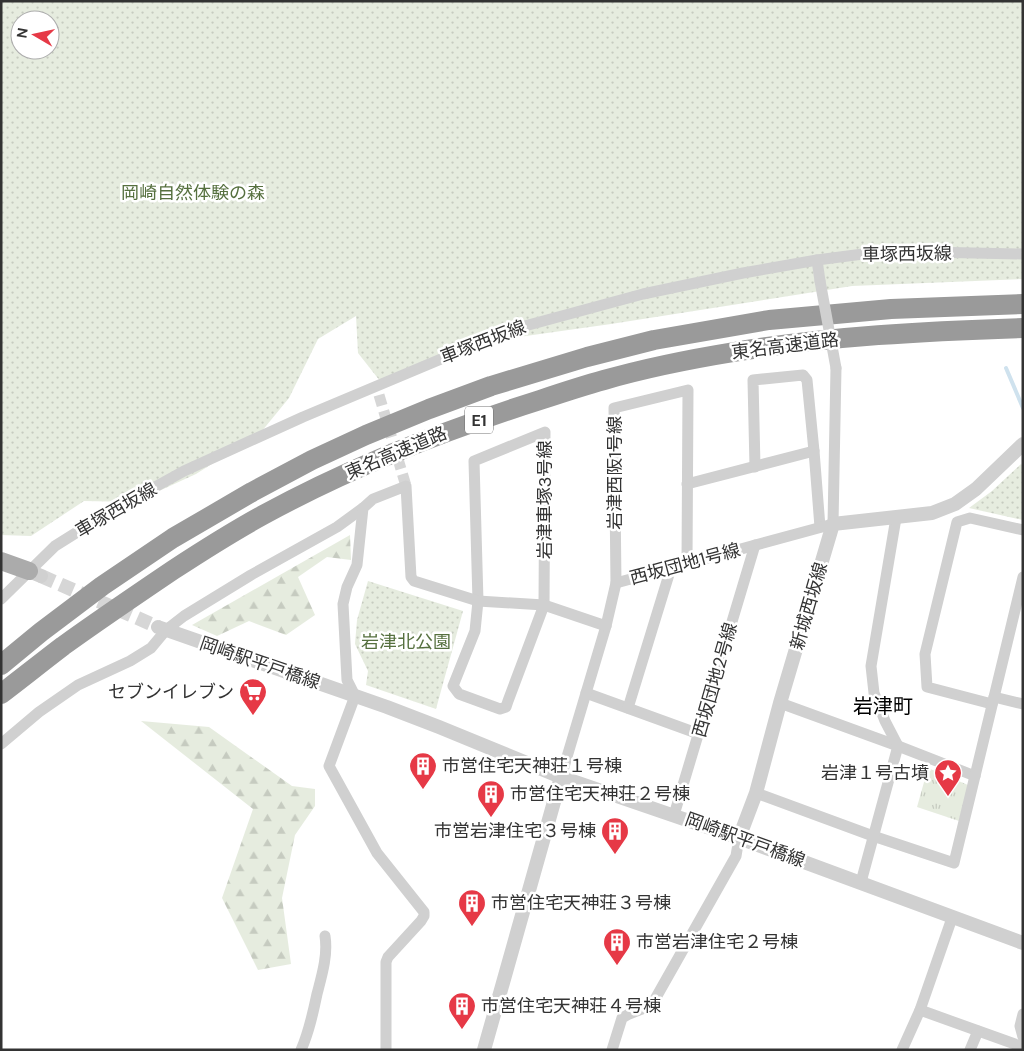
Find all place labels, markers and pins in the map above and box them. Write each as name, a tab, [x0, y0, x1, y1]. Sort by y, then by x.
supermarket icon: セブンイレブン	[238, 677, 268, 716]
place label: セブンイレブン	[108, 680, 234, 704]
building icon: 市営住宅天神荘１号棟	[408, 751, 438, 790]
place label: 市営住宅天神荘１号棟	[442, 754, 622, 778]
place icon: 岩津１号古墳	[933, 758, 963, 797]
place label: 岩津１号古墳	[821, 761, 929, 785]
building icon: 市営住宅天神荘２号棟	[476, 779, 506, 818]
place label: 市営住宅天神荘２号棟	[510, 782, 690, 806]
building icon: 市営岩津住宅３号棟	[600, 816, 630, 855]
place label: 市営岩津住宅３号棟	[434, 819, 596, 843]
building icon: 市営住宅天神荘３号棟	[457, 888, 487, 927]
place label: 市営住宅天神荘３号棟	[491, 891, 671, 915]
building icon: 市営岩津住宅２号棟	[602, 927, 632, 966]
place label: 市営岩津住宅２号棟	[636, 930, 798, 954]
building icon: 市営住宅天神荘４号棟	[447, 991, 477, 1030]
place label: 市営住宅天神荘４号棟	[481, 994, 661, 1018]

